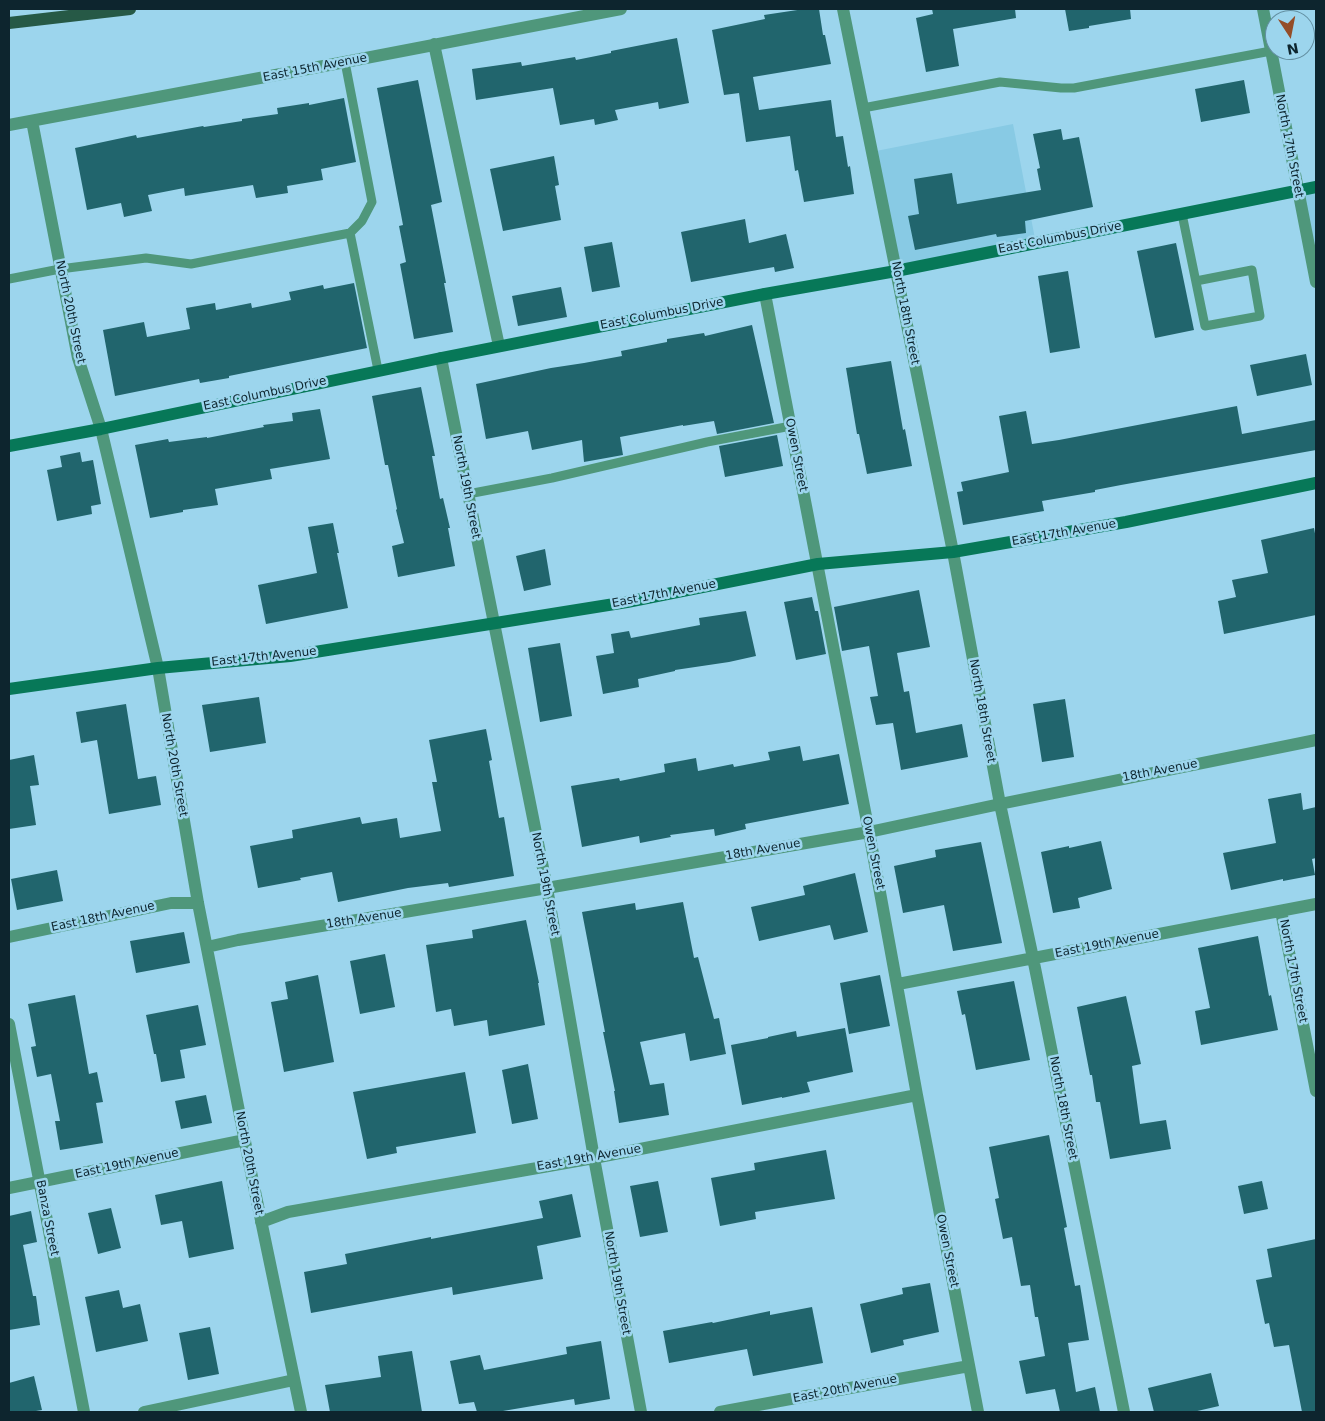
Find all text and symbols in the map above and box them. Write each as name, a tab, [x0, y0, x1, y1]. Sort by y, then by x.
north arrow	[1265, 10, 1315, 60]
text: N	[1285, 40, 1300, 58]
street label: East 15th Avenue	[262, 51, 368, 85]
street label: North 17th Street	[1272, 93, 1306, 199]
street label: East Columbus Drive	[997, 219, 1123, 257]
street label: North 20th Street	[52, 259, 88, 365]
street label: North 18th Street	[888, 260, 922, 366]
street label: East Columbus Drive	[599, 295, 725, 333]
street label: East Columbus Drive	[202, 374, 328, 414]
street label: Owen Street	[782, 417, 810, 493]
street label: North 19th Street	[449, 434, 483, 540]
street label: East 17th Avenue	[1011, 517, 1117, 549]
street label: East 17th Avenue	[611, 577, 717, 611]
street label: East 17th Avenue	[211, 644, 317, 670]
street label: North 18th Street	[966, 658, 998, 764]
street label: North 20th Street	[158, 712, 190, 818]
street label: 18th Avenue	[1121, 757, 1199, 785]
street label: Owen Street	[859, 815, 887, 891]
street label: North 19th Street	[528, 831, 562, 937]
street label: 18th Avenue	[724, 836, 802, 864]
street label: East 18th Avenue	[50, 899, 156, 935]
street label: 18th Avenue	[325, 906, 403, 932]
street label: North 17th Street	[1276, 918, 1310, 1024]
street label: East 19th Avenue	[1054, 927, 1160, 961]
street label: North 18th Street	[1046, 1055, 1080, 1161]
street label: North 20th Street	[232, 1110, 266, 1216]
street label: East 19th Avenue	[536, 1142, 642, 1174]
street label: East 19th Avenue	[74, 1146, 180, 1182]
street label: Banza Street	[33, 1179, 61, 1257]
street label: Owen Street	[933, 1213, 961, 1289]
street label: North 19th Street	[601, 1230, 633, 1336]
street label: East 20th Avenue	[792, 1372, 898, 1406]

